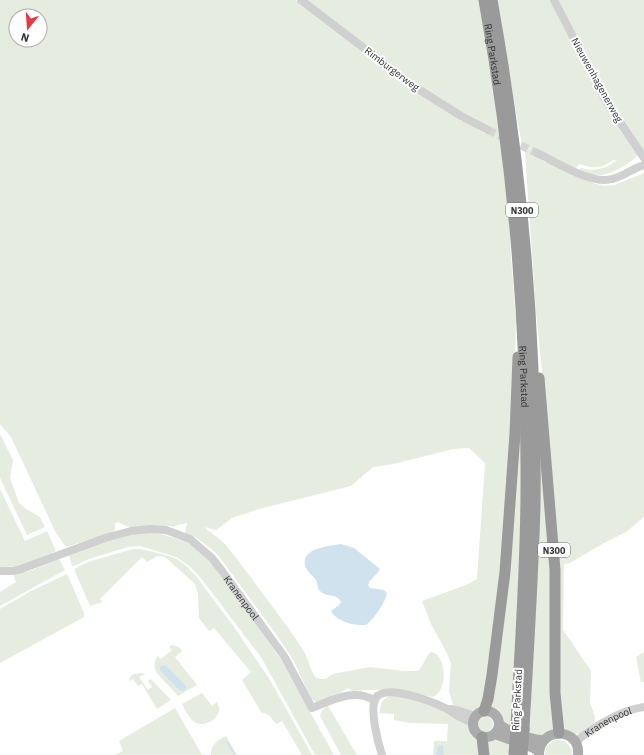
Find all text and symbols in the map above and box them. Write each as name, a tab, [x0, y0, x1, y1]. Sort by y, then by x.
north arrow	[8, 8, 48, 48]
street label: Ring Parkstad	[482, 23, 504, 86]
text: N	[19, 30, 31, 45]
street label: Nieuwenhagenerweg	[568, 35, 626, 125]
street label: Rimburgerweg	[362, 44, 423, 94]
road number: N300	[506, 203, 538, 217]
street label: Ring Parkstad	[517, 345, 532, 408]
road number: N300	[538, 543, 570, 557]
street label: Kranenpool	[221, 573, 262, 623]
street label: Ring Parkstad	[509, 669, 525, 731]
street label: Kranenpool	[582, 704, 633, 740]

